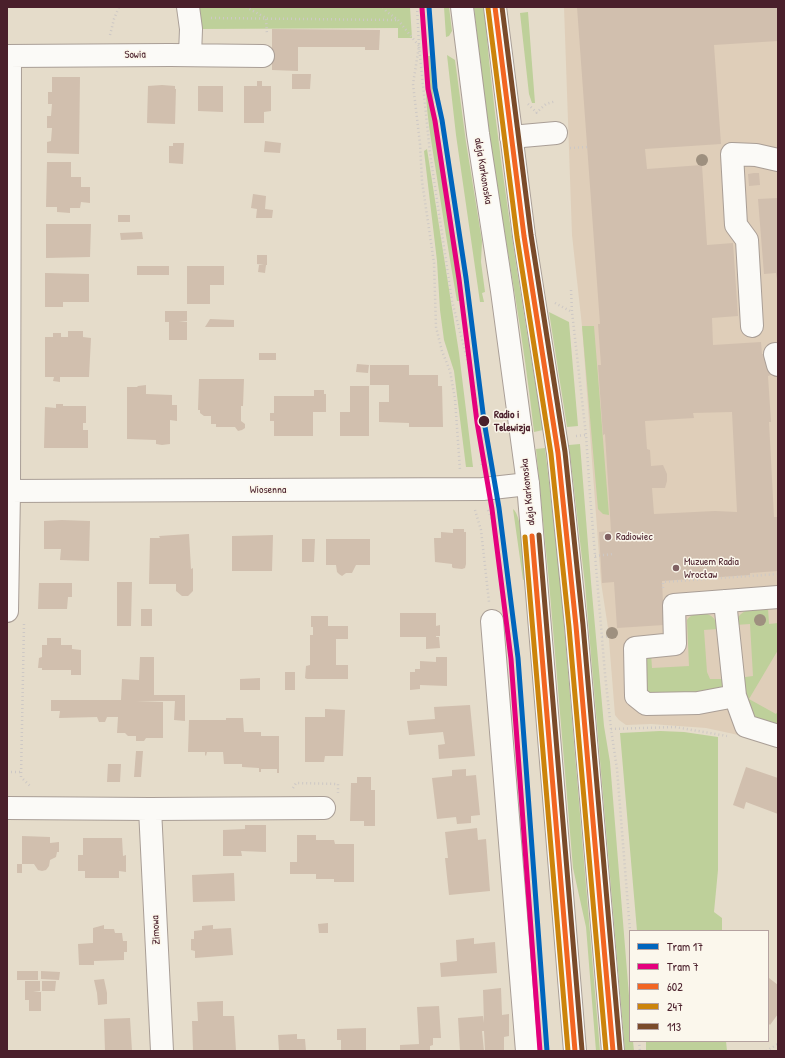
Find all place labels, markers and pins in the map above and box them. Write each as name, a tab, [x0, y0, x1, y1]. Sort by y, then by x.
place label: Radio i Telewizja	[494, 408, 530, 434]
marker: Radio i Telewizja	[477, 414, 491, 428]
place label: Radiowiec	[616, 530, 653, 544]
marker: Radiowiec	[603, 532, 613, 542]
place label: Muzuem Radia Wrocław	[684, 555, 739, 581]
marker: Muzuem Radia Wrocław	[671, 563, 681, 573]

